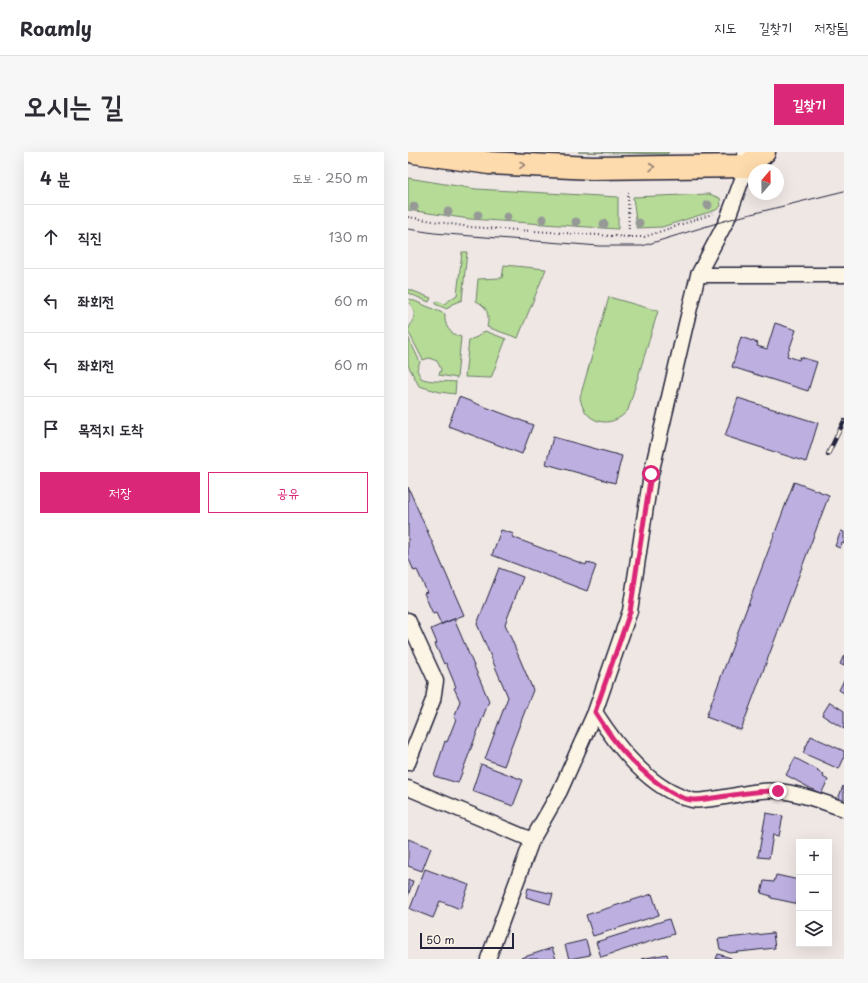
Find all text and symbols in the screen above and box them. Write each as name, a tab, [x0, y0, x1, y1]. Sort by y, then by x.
text: Roamly	[20, 14, 92, 42]
text: 지도	[714, 17, 736, 38]
text: 길찾기	[758, 17, 792, 38]
text: 저장됨	[814, 17, 848, 38]
text: 오시는 길	[24, 83, 123, 126]
button: 길찾기	[774, 84, 844, 125]
one-way arrow	[519, 160, 526, 169]
one-way arrow	[649, 163, 655, 171]
north arrow	[748, 164, 784, 200]
text: 4 분	[40, 165, 71, 191]
text: 도보 · 250 m	[292, 168, 368, 187]
text: 직진	[78, 225, 102, 248]
icon: ahead	[40, 226, 62, 248]
text: 130 m	[329, 227, 368, 246]
text: 좌회전	[78, 289, 114, 312]
icon: left	[40, 290, 62, 312]
text: 60 m	[334, 291, 368, 310]
text: 좌회전	[78, 353, 114, 376]
icon: left	[40, 354, 62, 376]
text: 60 m	[334, 355, 368, 374]
text: 목적지 도착	[78, 417, 143, 440]
icon: arrive	[40, 418, 62, 440]
route start	[642, 465, 660, 483]
button: 저장	[40, 472, 200, 513]
button: 공유	[208, 472, 368, 513]
route end	[769, 782, 787, 800]
map controls	[796, 839, 832, 947]
button: +	[796, 839, 832, 875]
button: −	[796, 875, 832, 911]
button: layers	[796, 911, 832, 947]
scale bar	[420, 931, 514, 950]
text: 50 m	[426, 931, 455, 948]

